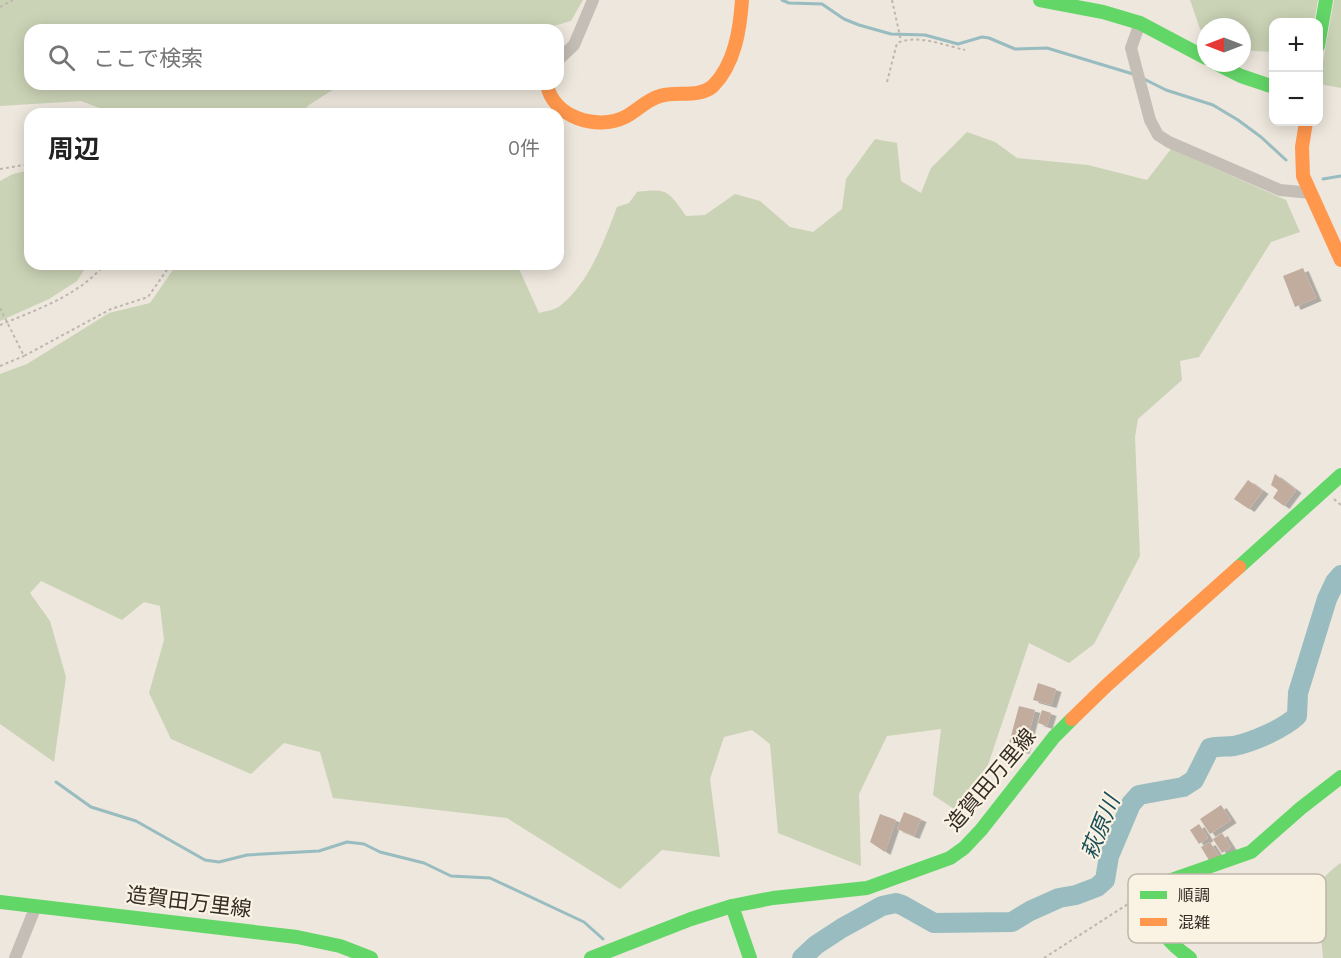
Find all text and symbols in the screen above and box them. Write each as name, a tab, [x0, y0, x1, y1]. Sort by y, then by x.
north arrow	[1197, 18, 1251, 72]
map controls	[1269, 18, 1323, 126]
button: +	[1269, 18, 1323, 72]
search box	[24, 24, 564, 90]
icon: search	[45, 41, 78, 74]
text: ここで検索	[93, 44, 203, 74]
button: −	[1269, 72, 1323, 126]
text: 周辺	[48, 132, 100, 167]
text: 0件	[508, 135, 540, 162]
street label: 造賀田万里線	[940, 723, 1042, 837]
water label: 萩原川	[1075, 789, 1128, 864]
legend	[1128, 874, 1326, 943]
street label: 造賀田万里線	[125, 880, 253, 924]
text: 順調	[1178, 885, 1210, 907]
text: 混雑	[1178, 912, 1210, 934]

